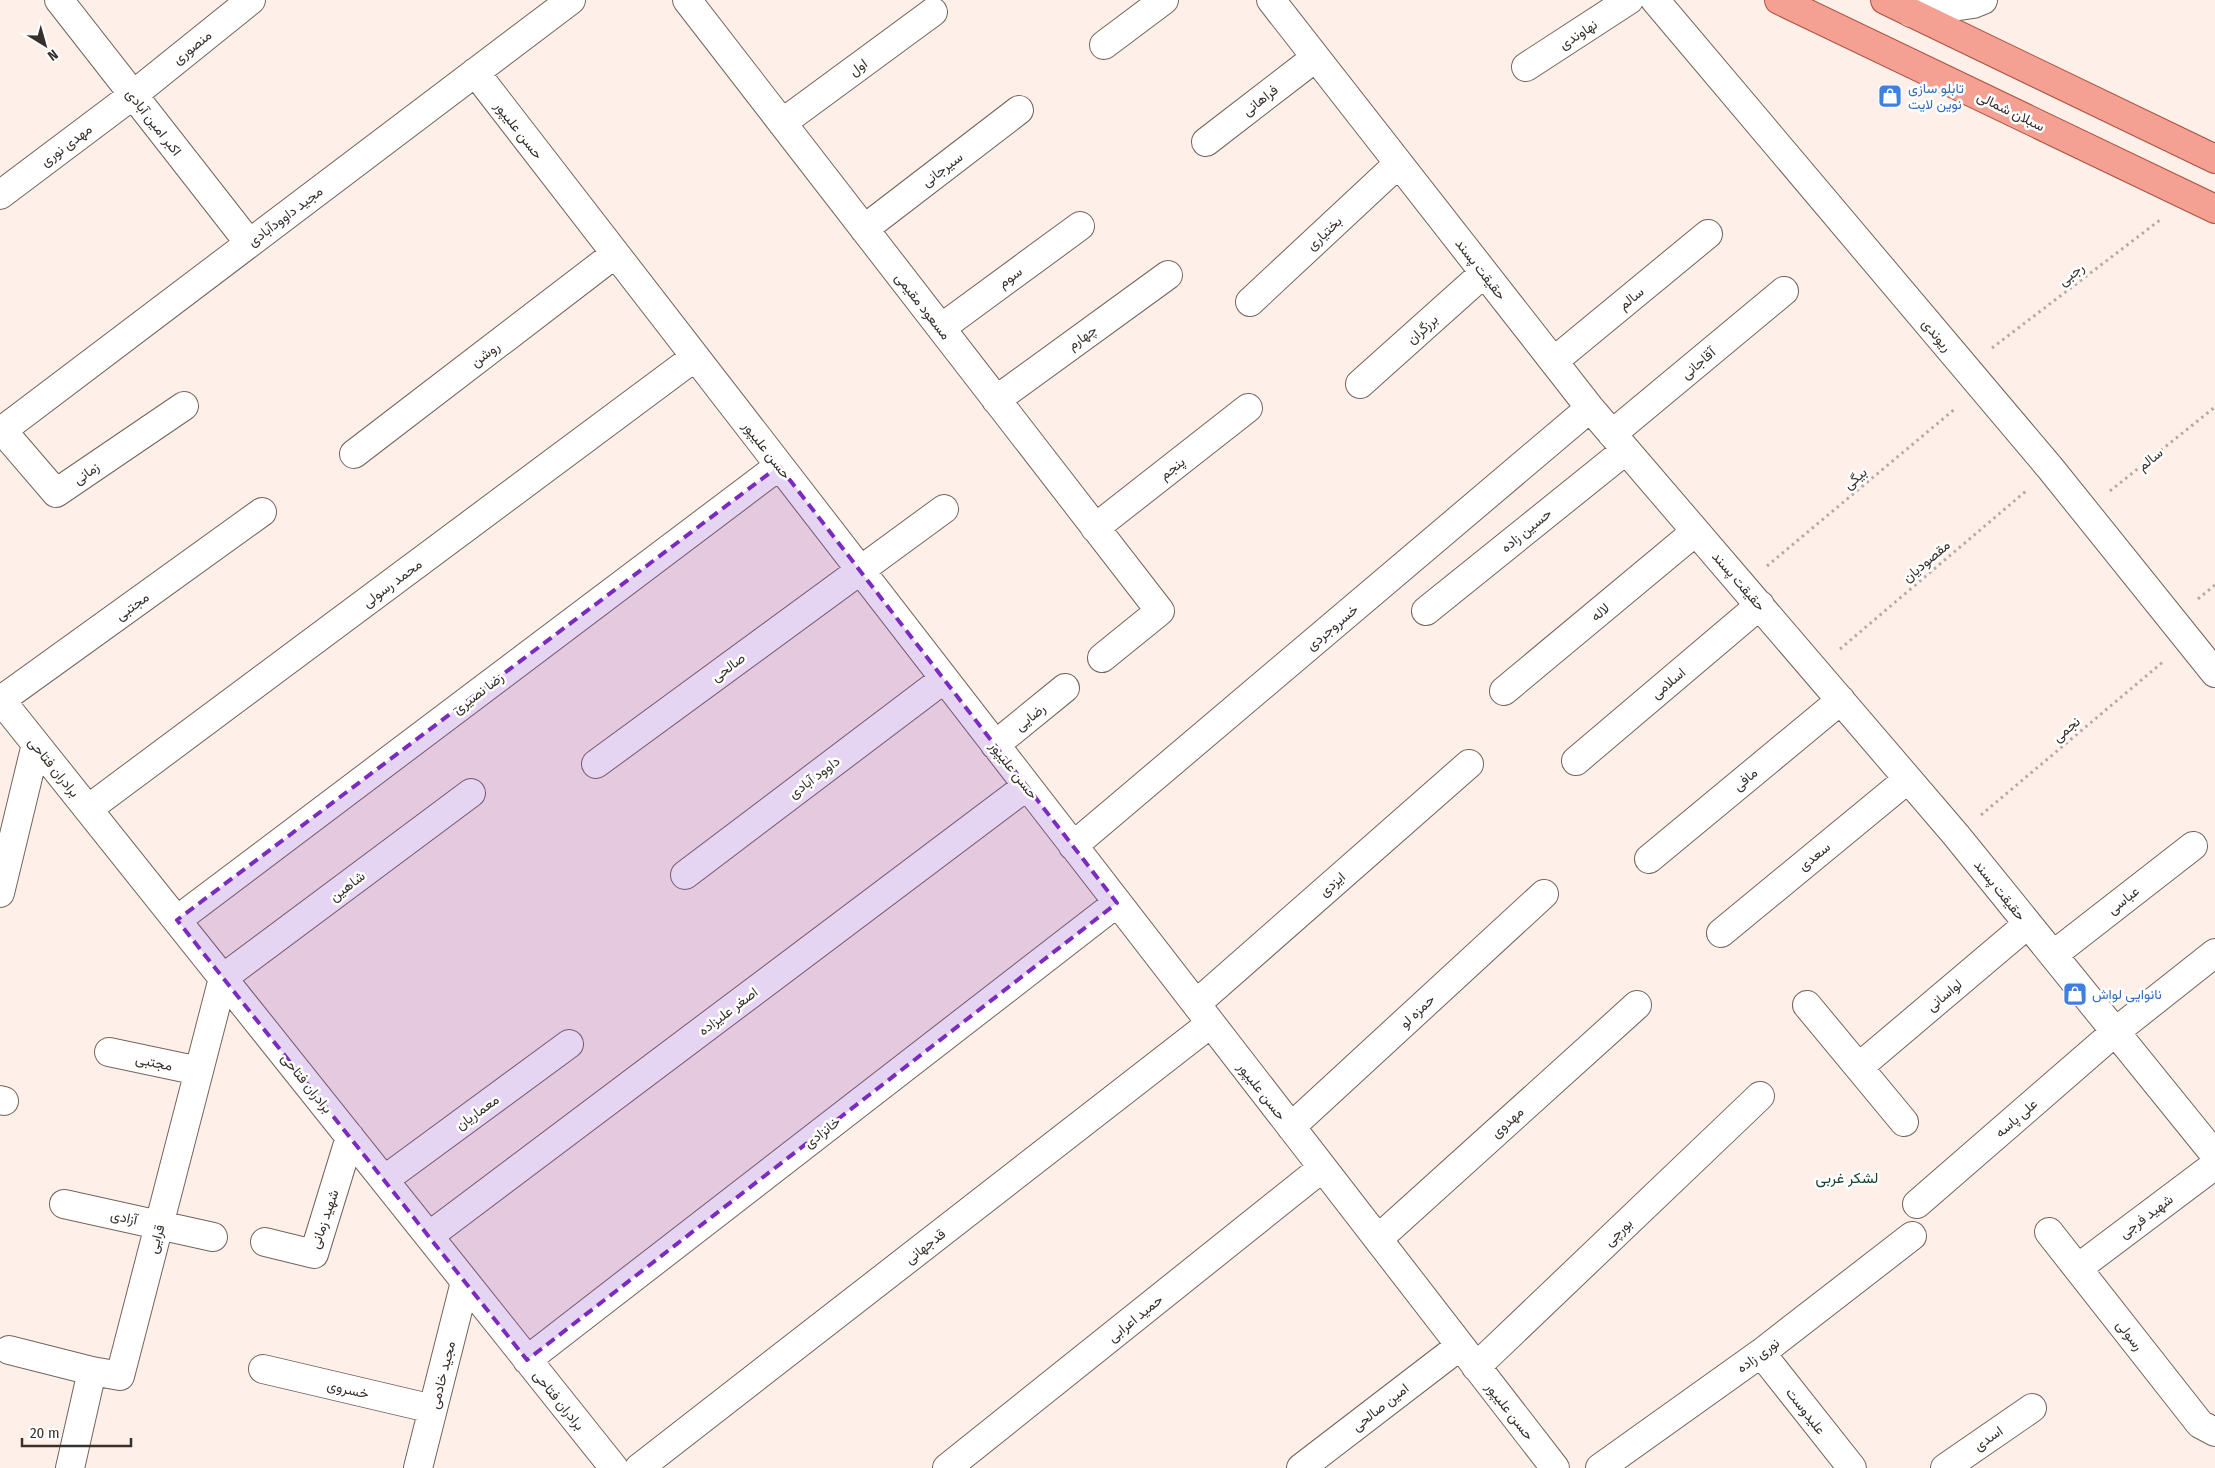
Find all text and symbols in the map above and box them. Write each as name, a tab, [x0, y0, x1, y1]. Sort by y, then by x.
street label: نهاوندی	[1556, 16, 1601, 53]
north arrow	[20, 20, 70, 70]
street label: منصوری	[169, 27, 215, 68]
text: N	[44, 46, 61, 64]
street label: اول	[846, 55, 871, 81]
place label: تابلو سازی نوین لایت	[1908, 80, 1964, 113]
street label: فراهانی	[1239, 81, 1282, 120]
shop icon: تابلو سازی نوین لایت	[1877, 83, 1903, 109]
street label: اکبر امین آبادی	[122, 85, 185, 159]
street label: سبلان شمالی	[1974, 88, 2047, 135]
street label: حسن علیپور	[489, 97, 546, 163]
street label: مهدی نوری	[37, 121, 95, 170]
street label: سیرجانی	[918, 148, 966, 190]
street label: مجید داوودآبادی	[244, 183, 326, 250]
street label: بختیاری	[1303, 213, 1346, 254]
street label: حقیقت پسند	[1451, 235, 1510, 304]
street label: رجبی	[2055, 259, 2088, 290]
street label: سوم	[995, 263, 1026, 292]
street label: مسعود مقیمی	[891, 269, 954, 343]
street label: سالم	[1615, 283, 1647, 314]
street label: برزگران	[1403, 311, 1441, 348]
street label: ریوندی	[1918, 316, 1955, 355]
street label: چهارم	[1064, 321, 1101, 355]
street label: روشن	[467, 338, 503, 371]
street label: آقاجانی	[1678, 343, 1720, 383]
street label: حسن علیپور	[737, 417, 794, 483]
street label: سالم	[2134, 444, 2166, 475]
street label: پنجم	[1156, 453, 1189, 484]
street label: زمانی	[70, 458, 103, 488]
street label: بیگی	[1840, 464, 1871, 493]
street label: حسین زاده	[1497, 505, 1555, 556]
street label: مقصودیان	[1899, 537, 1954, 586]
street label: حقیقت پسند	[1707, 548, 1769, 615]
street label: محمد رسولی	[359, 556, 425, 611]
street label: مجتبی	[112, 589, 152, 624]
street label: لاله	[1587, 600, 1613, 625]
street label: خسروجردی	[1303, 601, 1362, 654]
street label: صالحی	[708, 649, 749, 685]
street label: اسلامی	[1648, 664, 1689, 703]
street label: رضا نصیری	[450, 669, 507, 718]
street label: رضایی	[1012, 700, 1049, 735]
street label: نجمی	[2049, 713, 2084, 746]
street label: برادران فتاحی	[24, 734, 83, 801]
street label: حسن علیپور	[984, 737, 1041, 803]
street label: داوود آبادی	[785, 752, 844, 802]
street label: مافی	[1730, 764, 1761, 794]
street label: سعدی	[1795, 838, 1834, 874]
street label: حقیقت پسند	[1969, 857, 2029, 925]
street label: شاهین	[326, 868, 368, 905]
street label: ایزدی	[1316, 868, 1349, 900]
street label: عباسی	[2104, 883, 2143, 918]
street label: لواسانی	[1923, 976, 1966, 1015]
shop icon: نانوایی لواش	[2062, 981, 2088, 1007]
street label: اصغر علیزاده	[695, 984, 761, 1039]
place label: نانوایی لواش	[2092, 986, 2162, 1003]
street label: حمزه لو	[1396, 991, 1438, 1032]
street label: مجتبی	[134, 1050, 174, 1075]
street label: برادران فتاحی	[277, 1050, 336, 1117]
street label: حسن علیپور	[1232, 1058, 1289, 1124]
street label: معماریان	[452, 1091, 502, 1134]
street label: علی پاسه	[1992, 1095, 2042, 1142]
street label: مهدوی	[1488, 1103, 1527, 1141]
street label: خانزادی	[801, 1113, 844, 1152]
district label: لشکر غربی	[1816, 1169, 1878, 1188]
street label: شهید زمانی	[306, 1187, 343, 1251]
street label: شهید فرجی	[2116, 1191, 2177, 1242]
street label: آزادی	[109, 1206, 141, 1229]
street label: بورچی	[1601, 1215, 1637, 1250]
street label: قرایی	[144, 1223, 169, 1256]
street label: قدجهانی	[902, 1225, 949, 1268]
street label: حمید اعرابی	[1104, 1291, 1166, 1346]
street label: رسولی	[2112, 1317, 2147, 1354]
street label: نوری زاده	[1734, 1334, 1783, 1377]
street label: مجید خادمی	[426, 1339, 459, 1411]
street label: برادران فتاحی	[529, 1367, 588, 1434]
street label: خسروی	[325, 1376, 371, 1403]
street label: حسن علیپور	[1480, 1378, 1537, 1444]
street label: امین صالحی	[1348, 1380, 1412, 1435]
street label: علیدوست	[1782, 1385, 1829, 1438]
scale bar	[22, 1416, 131, 1448]
street label: اسدی	[1970, 1422, 2006, 1454]
text: 20 m	[30, 1424, 60, 1442]

